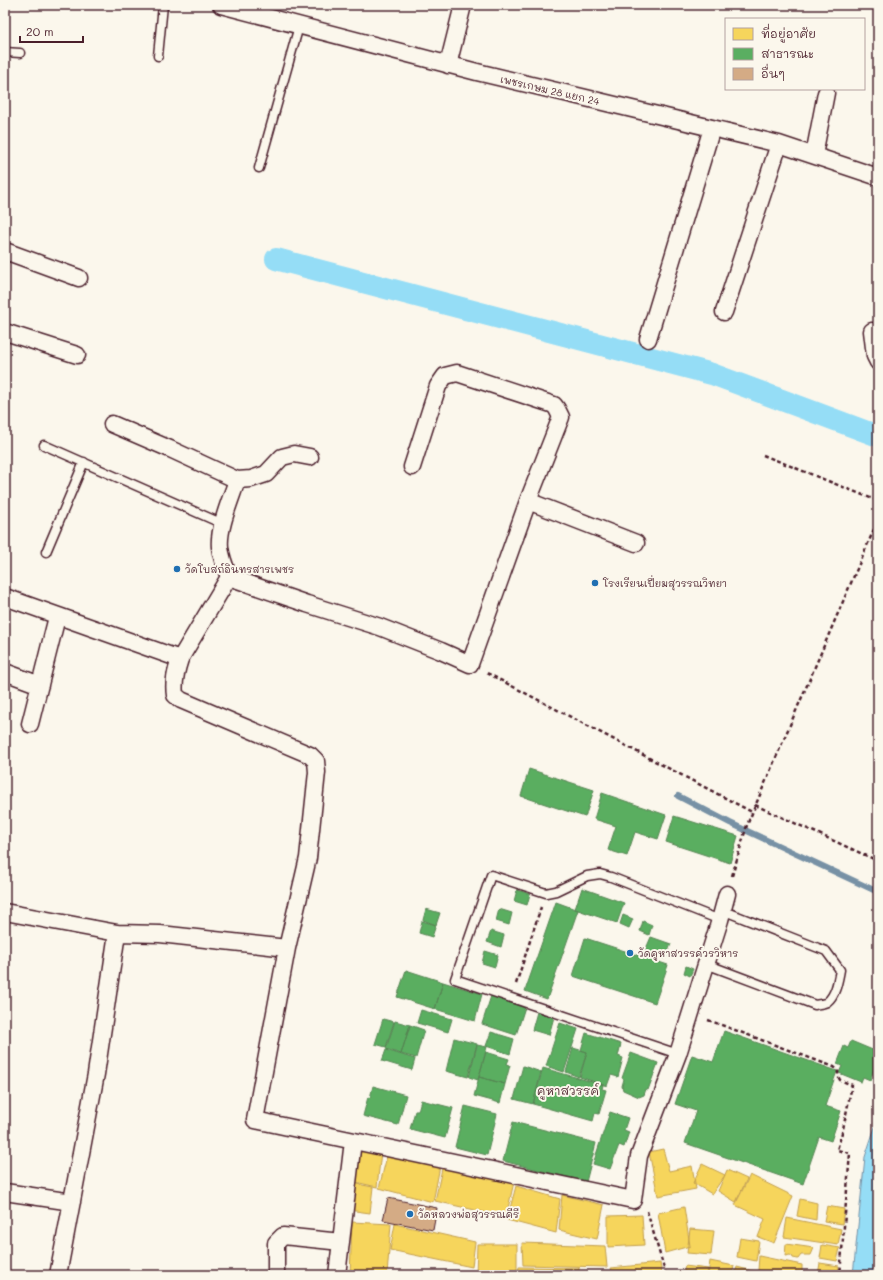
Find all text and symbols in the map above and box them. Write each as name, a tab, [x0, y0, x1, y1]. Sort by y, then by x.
scale bar	[20, 18, 83, 44]
legend	[725, 18, 865, 90]
text: 20 m	[26, 23, 54, 39]
text: ที่อยู่อาศัย	[761, 23, 816, 43]
text: สาธารณะ	[761, 45, 814, 61]
text: อื่นๆ	[761, 63, 785, 81]
street label: เพชรเกษม 28 แยก 24	[499, 72, 601, 108]
place label: วัดโบสถ์อินทรสารเพชร	[185, 562, 294, 576]
marker: วัดโบสถ์อินทรสารเพชร	[172, 564, 182, 574]
place label: โรงเรียนเปี่ยมสุวรรณวิทยา	[602, 575, 727, 591]
marker: โรงเรียนเปี่ยมสุวรรณวิทยา	[590, 578, 600, 588]
place label: วัดคูหาสวรรค์วรวิหาร	[638, 946, 738, 961]
marker: วัดคูหาสวรรค์วรวิหาร	[625, 948, 635, 958]
district label: คูหาสวรรค์	[537, 1082, 599, 1100]
place label: วัดหลวงพ่อสุวรรณคีรี	[418, 1207, 519, 1222]
marker: วัดหลวงพ่อสุวรรณคีรี	[405, 1209, 415, 1219]

